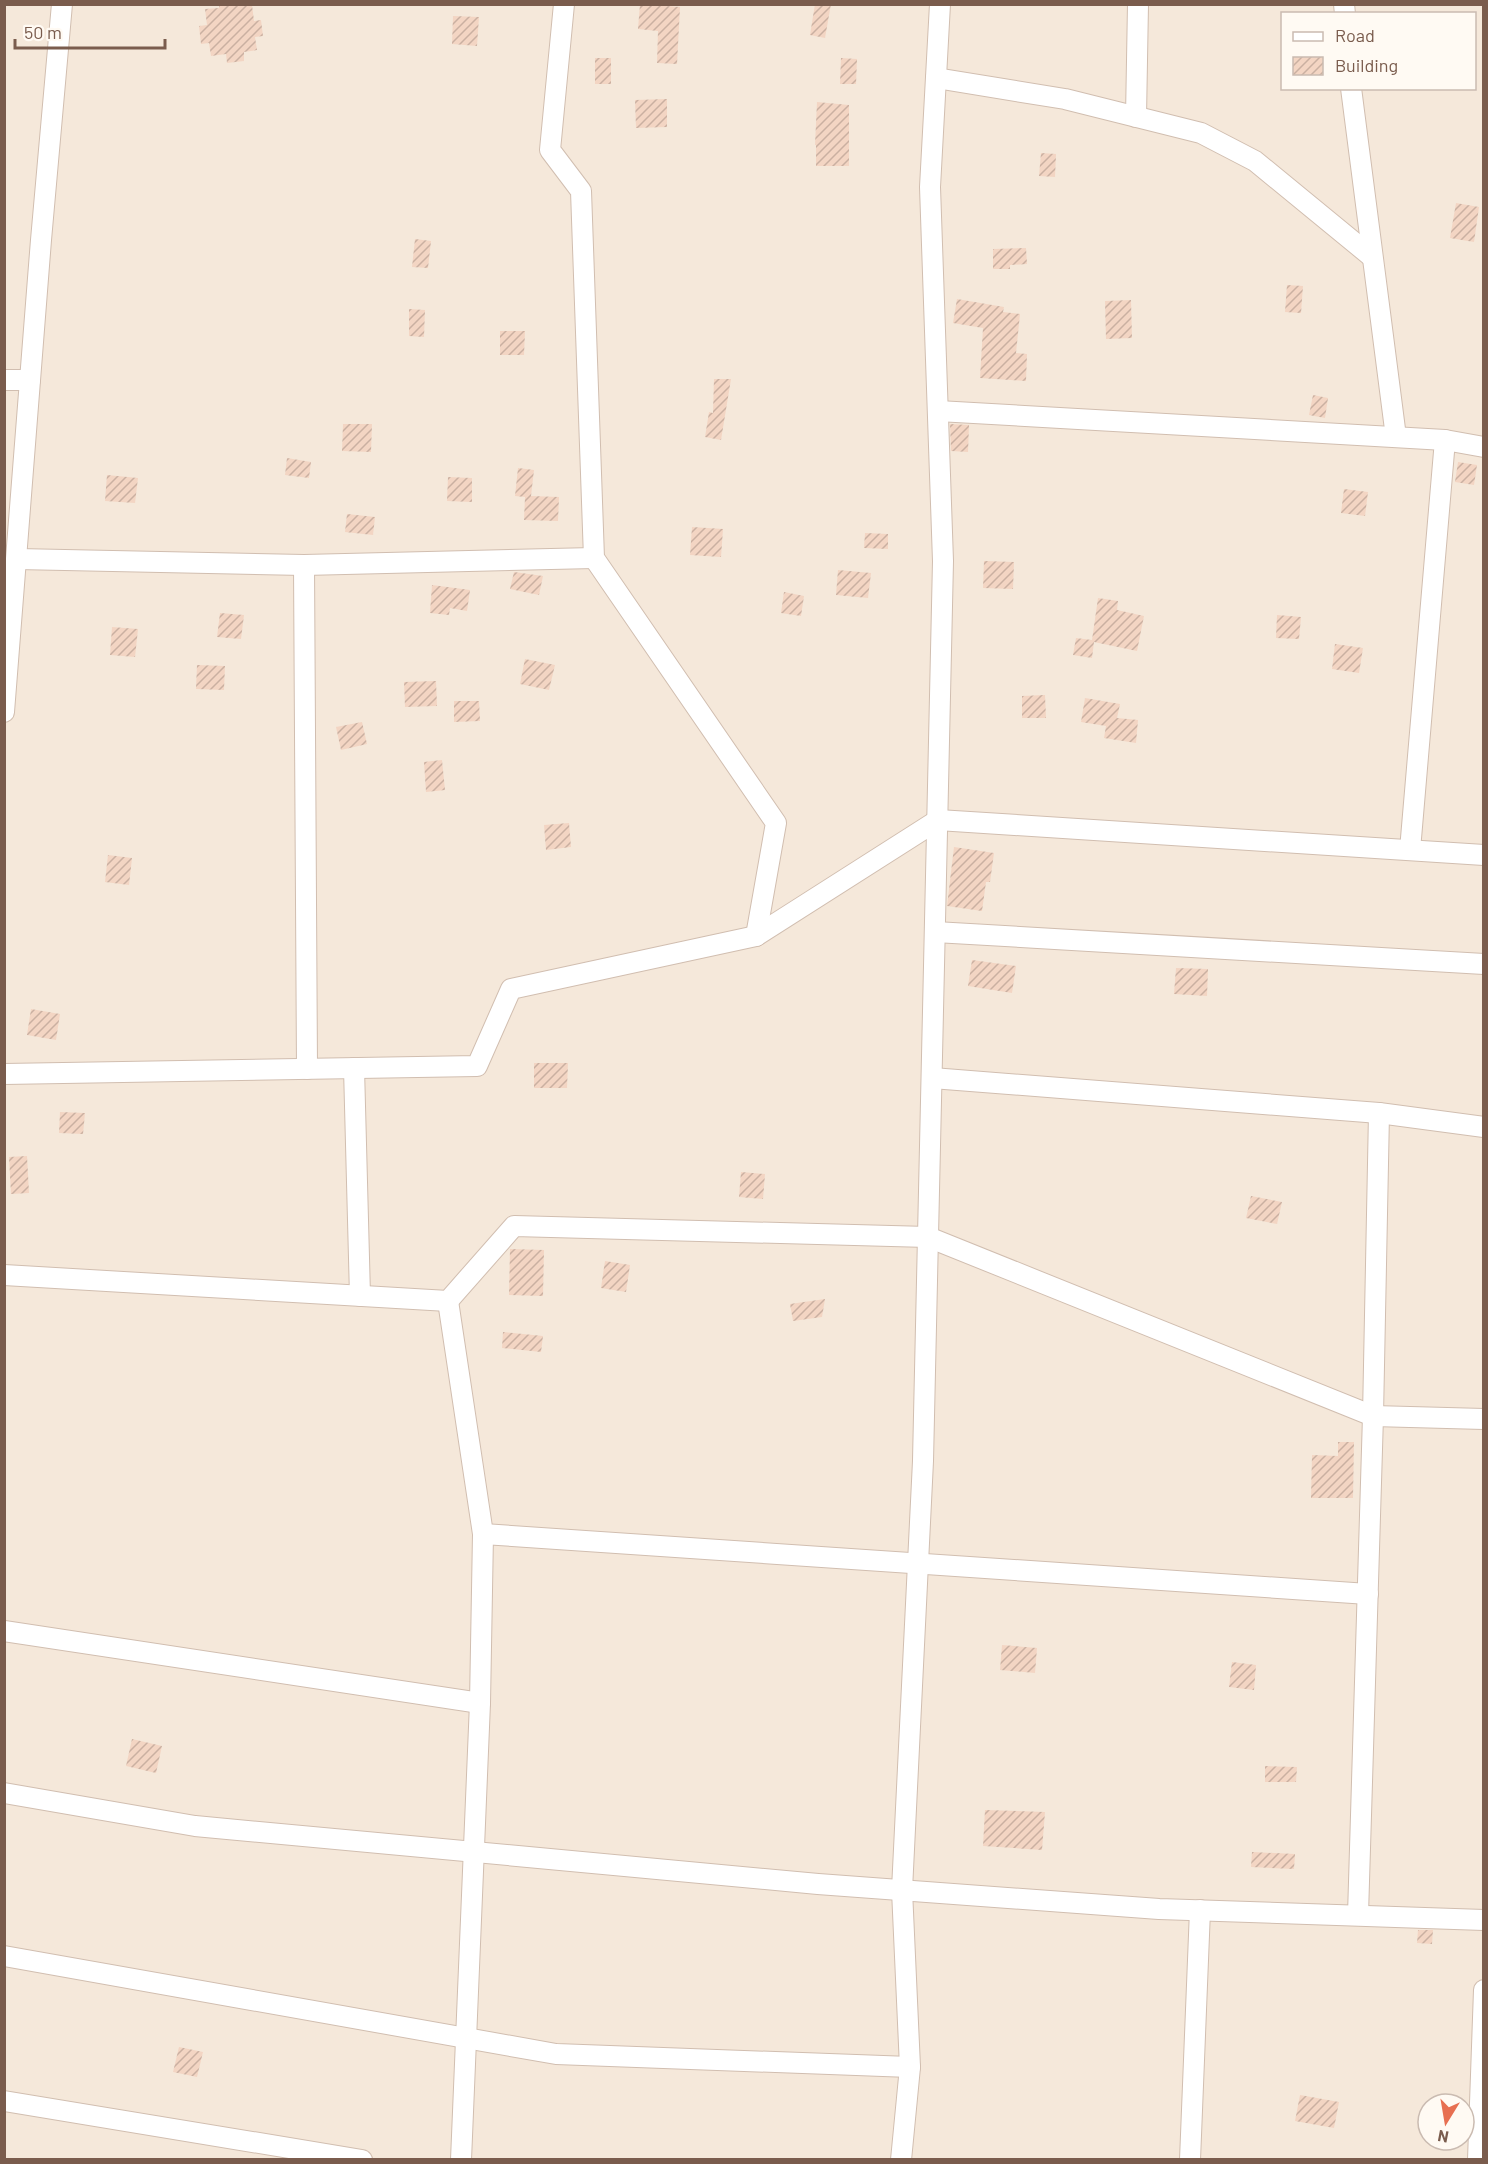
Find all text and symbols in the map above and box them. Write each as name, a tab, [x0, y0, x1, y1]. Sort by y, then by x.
scale bar	[15, 12, 165, 50]
legend	[1281, 12, 1476, 90]
text: 50 m	[24, 21, 62, 43]
text: Road	[1335, 24, 1375, 46]
text: Building	[1335, 54, 1398, 76]
north arrow	[1416, 2092, 1476, 2152]
text: N	[1436, 2127, 1450, 2148]

